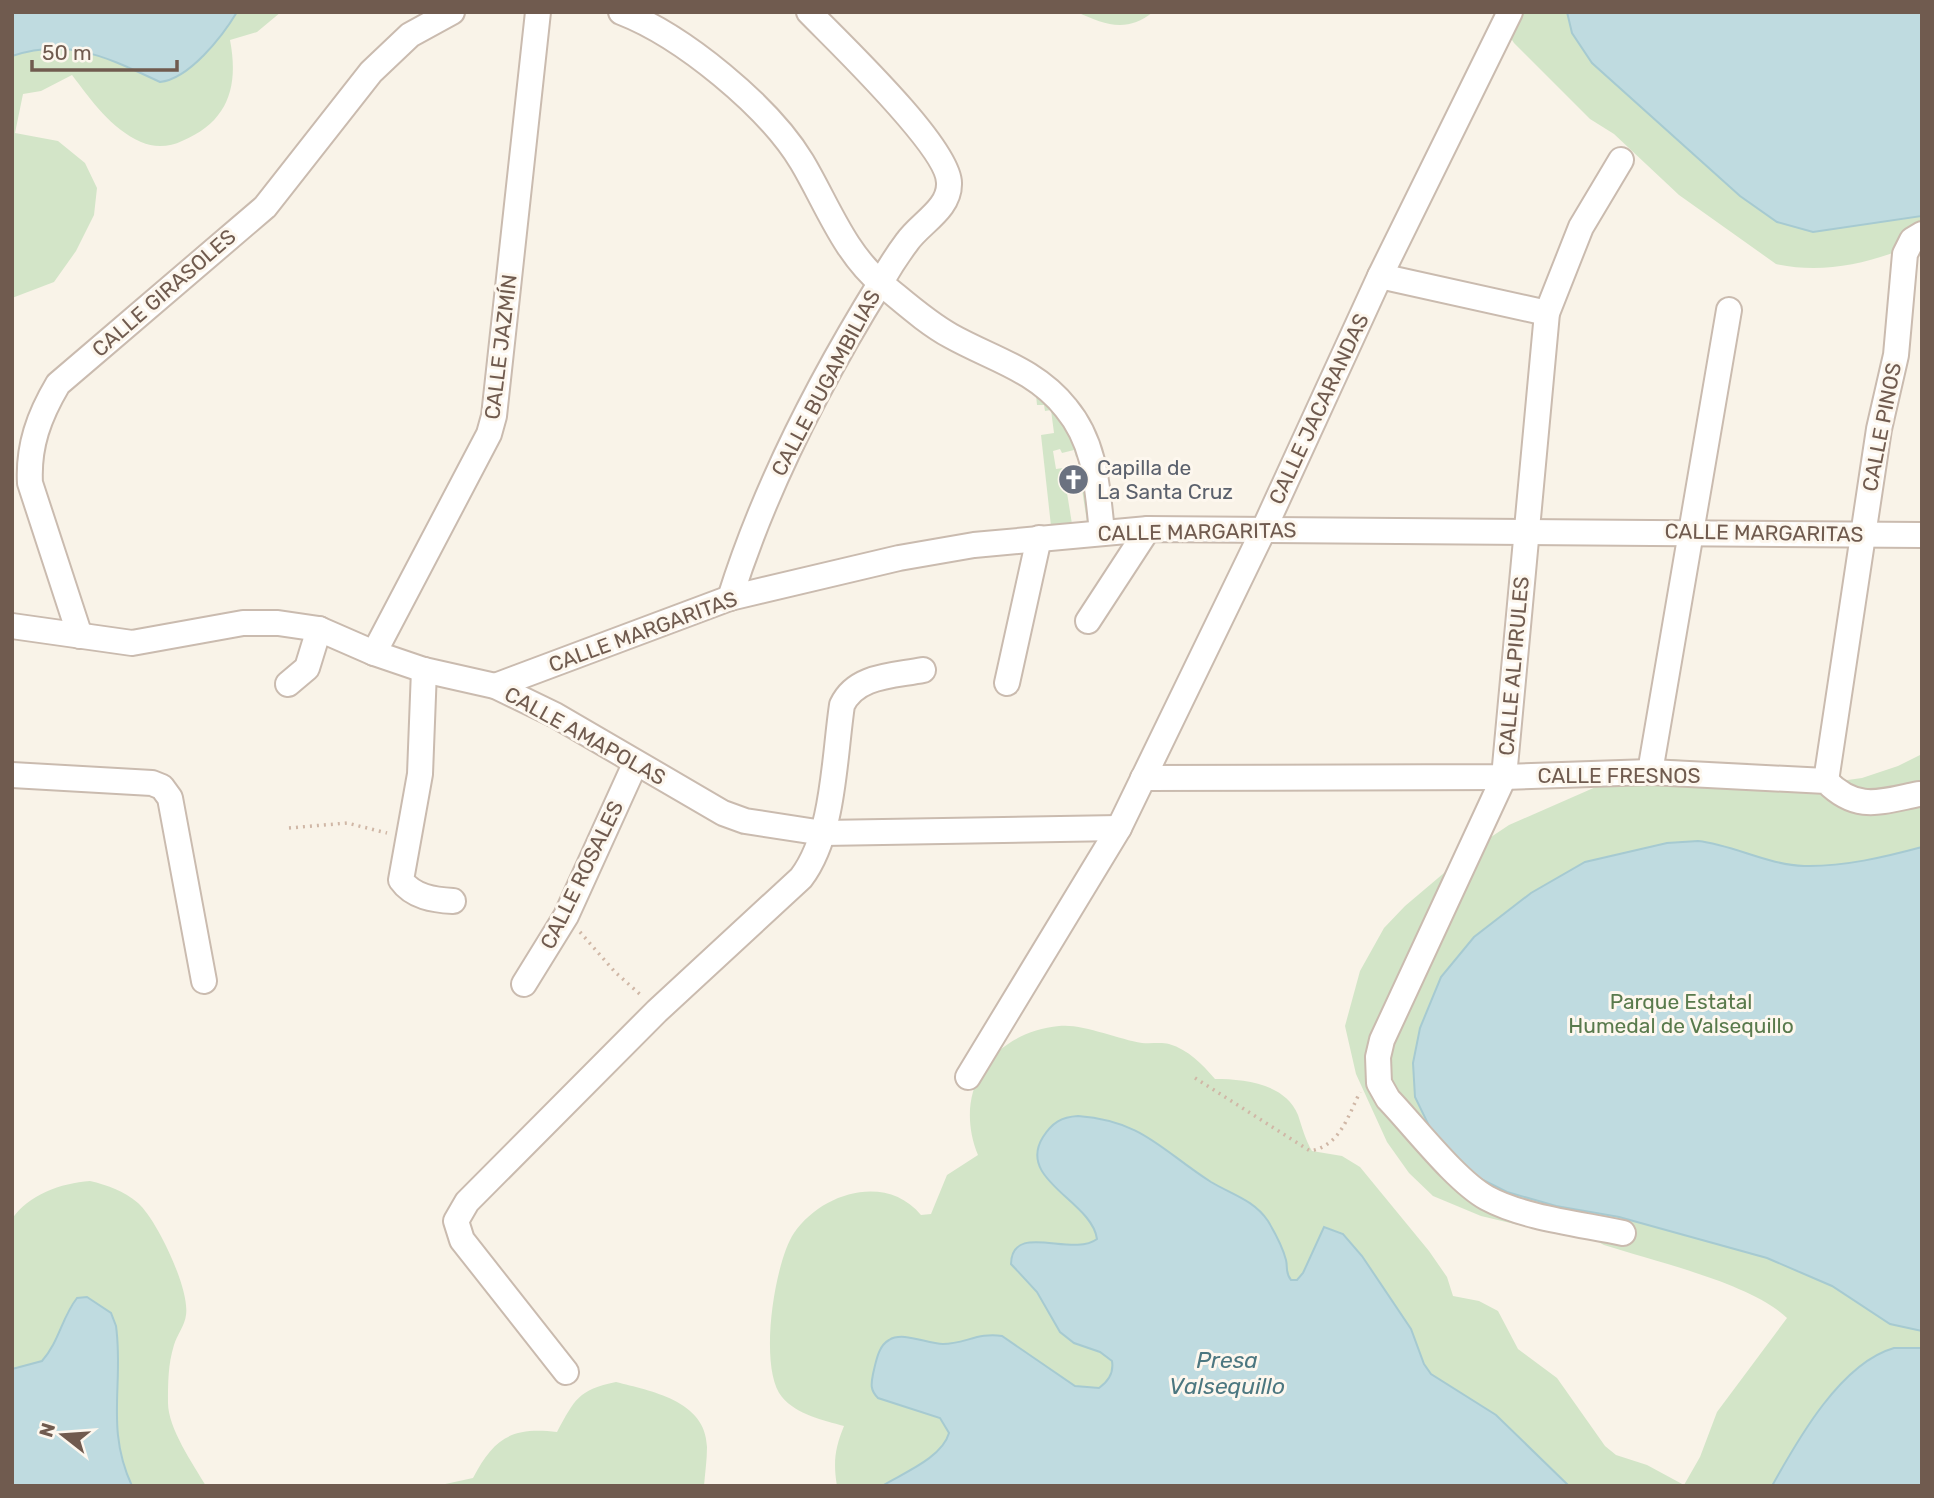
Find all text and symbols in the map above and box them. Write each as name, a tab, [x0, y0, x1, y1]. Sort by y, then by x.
scale bar	[32, 28, 177, 72]
text: 50 m	[42, 40, 92, 65]
street label: CALLE GIRASOLES	[87, 223, 241, 362]
street label: CALLE JAZMÍN	[479, 273, 522, 421]
street label: CALLE BUGAMBILIAS	[766, 285, 885, 480]
street label: CALLE JACARANDAS	[1263, 309, 1374, 508]
street label: CALLE PINOS	[1857, 360, 1906, 493]
place label: Capilla de La Santa Cruz	[1097, 455, 1233, 504]
church icon: Capilla de La Santa Cruz	[1057, 463, 1091, 497]
street label: CALLE MARGARITAS	[1097, 517, 1297, 546]
street label: CALLE MARGARITAS	[1664, 518, 1864, 547]
street label: CALLE ALPIRULES	[1493, 575, 1534, 757]
street label: CALLE MARGARITAS	[545, 586, 741, 677]
street label: CALLE AMAPOLAS	[500, 681, 670, 790]
street label: CALLE FRESNOS	[1537, 763, 1701, 788]
street label: CALLE ROSALES	[535, 797, 628, 953]
park label: Parque Estatal Humedal de Valsequillo	[1568, 989, 1794, 1038]
water label: Presa Valsequillo	[1169, 1346, 1285, 1400]
north arrow	[28, 1400, 98, 1470]
text: N	[34, 1420, 60, 1440]

